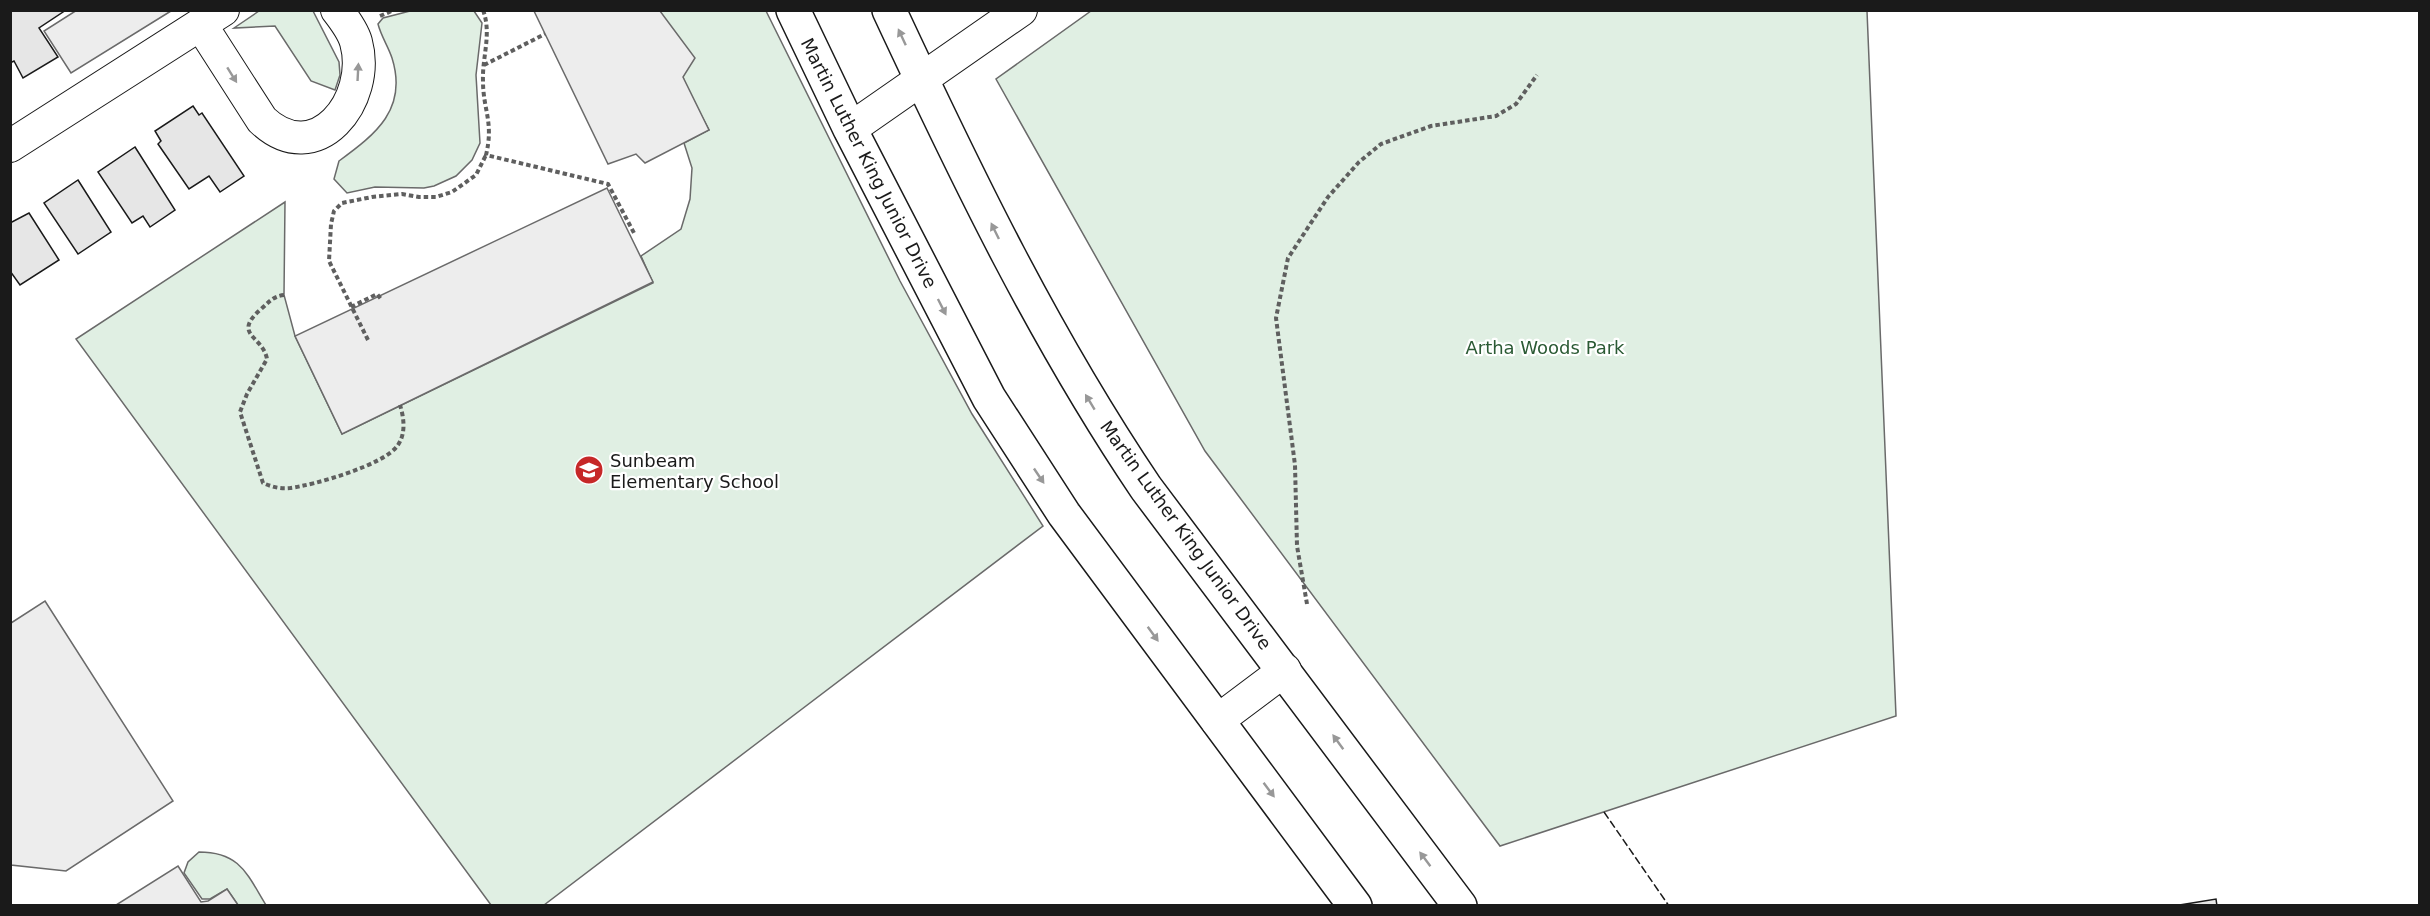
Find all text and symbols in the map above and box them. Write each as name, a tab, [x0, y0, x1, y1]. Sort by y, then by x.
one-way arrow	[897, 28, 906, 45]
street label: Martin Luther King Junior Drive	[797, 35, 941, 291]
one-way arrow	[354, 62, 363, 81]
one-way arrow	[226, 66, 237, 83]
one-way arrow	[991, 223, 1000, 240]
one-way arrow	[937, 298, 947, 315]
park label: Artha Woods Park	[1465, 337, 1625, 358]
one-way arrow	[1084, 394, 1095, 410]
street label: Martin Luther King Junior Drive	[1096, 417, 1276, 653]
place label: Sunbeam Elementary School	[610, 450, 779, 492]
school or university icon: Sunbeam Elementary School	[573, 454, 605, 486]
one-way arrow	[1033, 467, 1045, 483]
one-way arrow	[1147, 625, 1159, 641]
one-way arrow	[1333, 734, 1345, 749]
one-way arrow	[1263, 782, 1275, 798]
one-way arrow	[1419, 851, 1431, 867]

